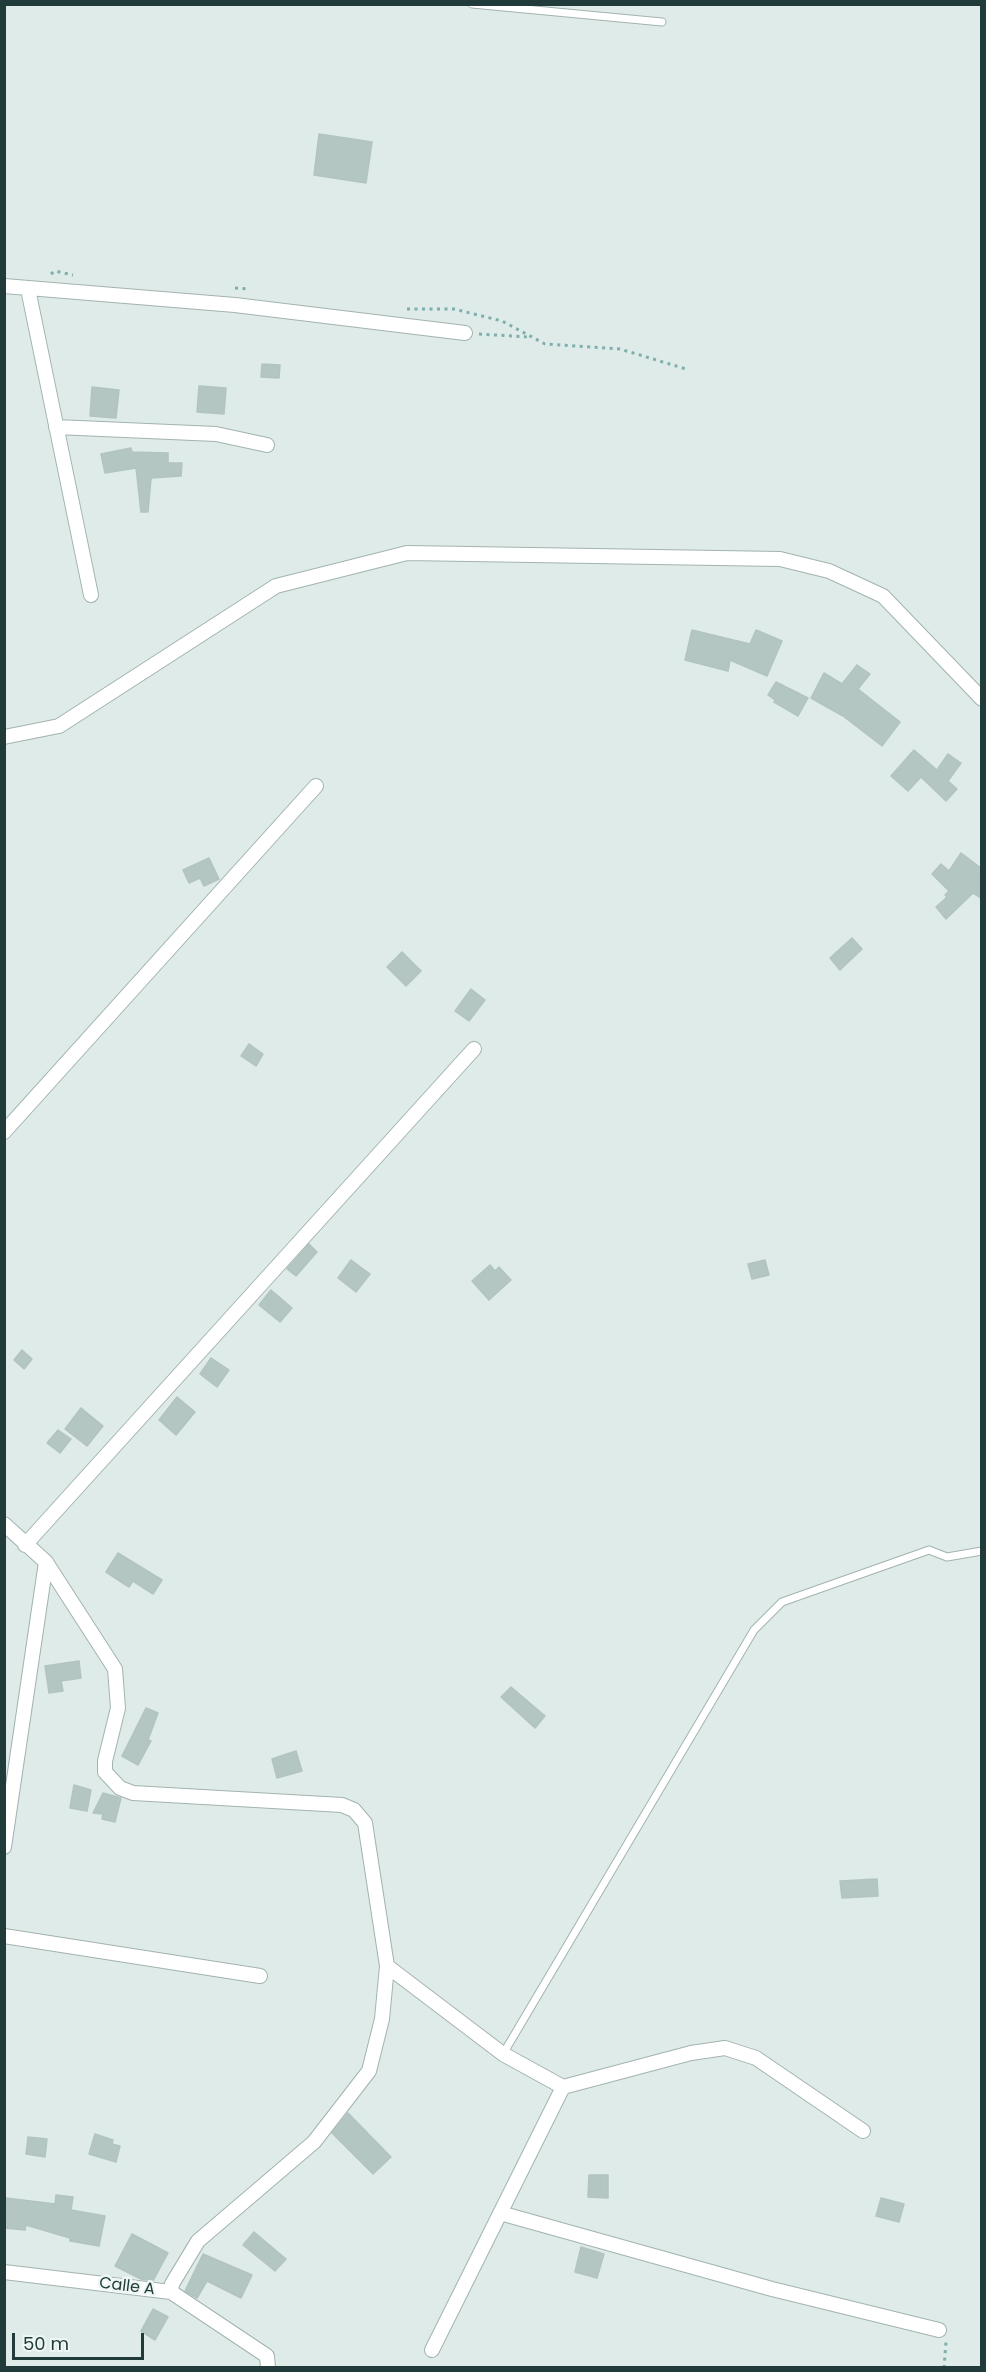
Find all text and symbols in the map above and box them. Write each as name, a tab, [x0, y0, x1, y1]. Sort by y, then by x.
street label: Calle A	[98, 2274, 156, 2300]
scale bar	[15, 2321, 147, 2359]
text: 50 m	[23, 2331, 69, 2356]

